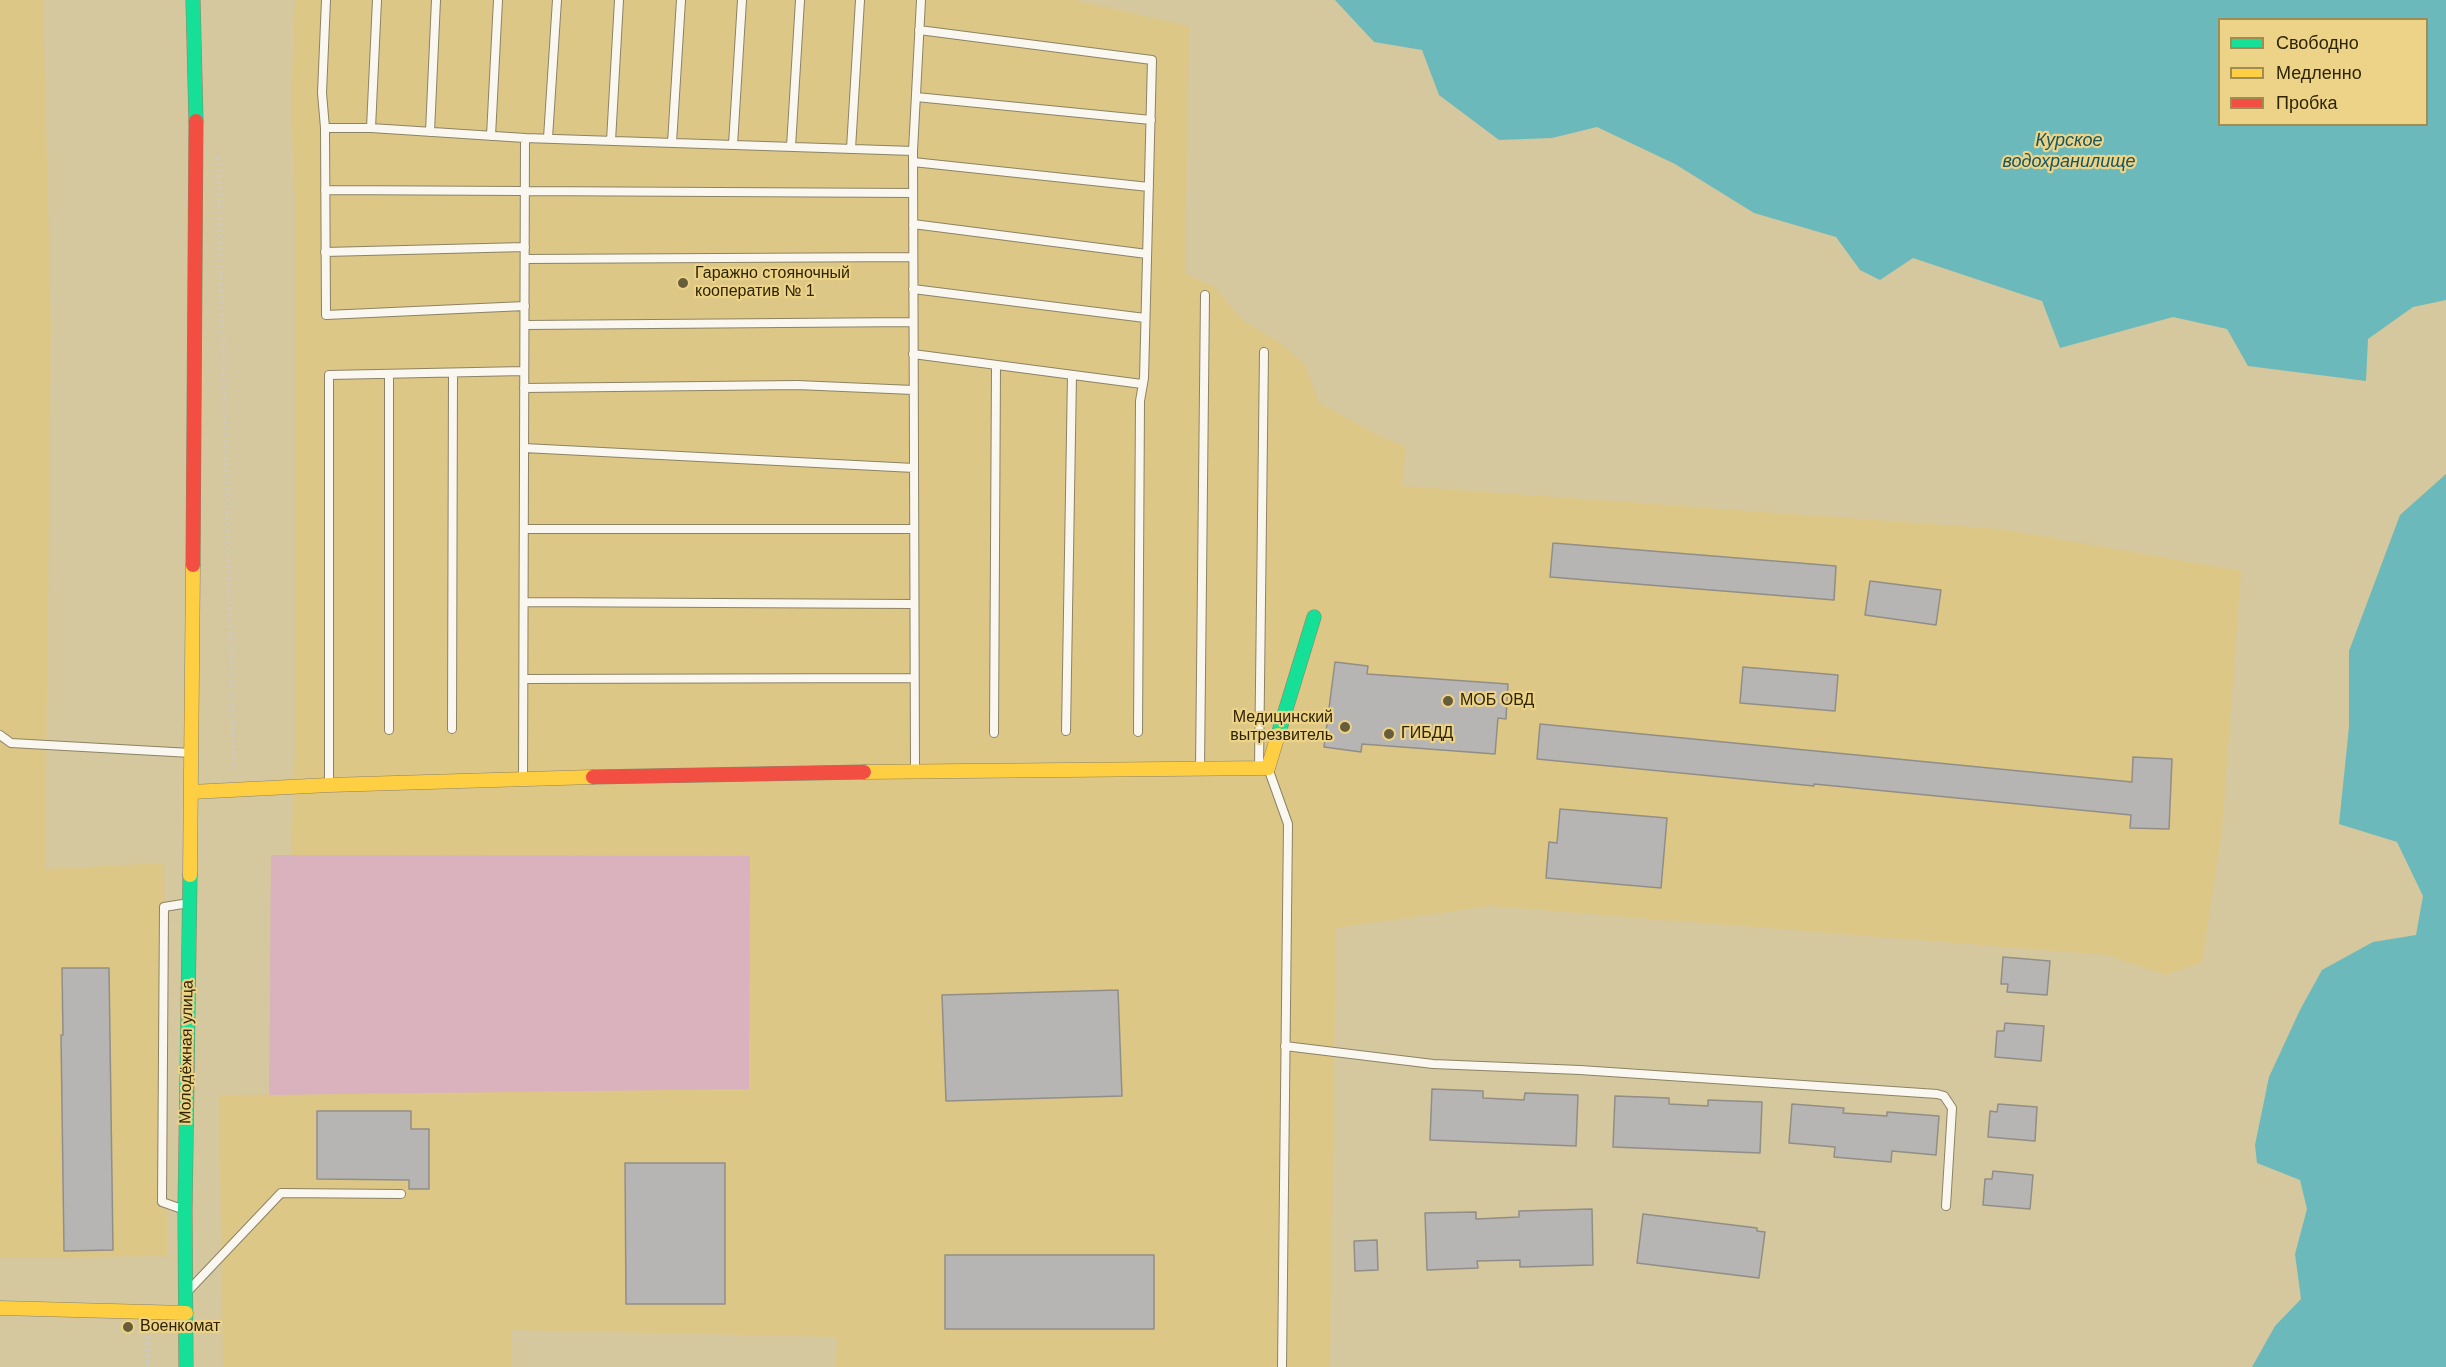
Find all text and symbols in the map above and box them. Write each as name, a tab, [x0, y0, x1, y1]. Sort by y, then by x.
legend	[2218, 18, 2428, 126]
text: Свободно	[2276, 33, 2359, 53]
text: Медленно	[2276, 63, 2362, 83]
text: Пробка	[2276, 93, 2338, 113]
water label: Курское водохранилище	[2002, 130, 2136, 172]
place label: Гаражно стояночный кооператив № 1	[695, 264, 850, 302]
marker: Гаражно стояночный кооператив № 1	[676, 276, 690, 290]
place label: МОБ ОВД	[1460, 691, 1534, 711]
marker: МОБ ОВД	[1441, 694, 1455, 708]
place label: Медицинский вытрезвитель	[1230, 708, 1333, 746]
marker: Медицинский вытрезвитель	[1338, 720, 1352, 734]
place label: ГИБДД	[1401, 724, 1453, 744]
marker: ГИБДД	[1382, 727, 1396, 741]
street label: Молодёжная улица	[176, 980, 198, 1124]
place label: Военкомат	[140, 1317, 220, 1337]
marker: Военкомат	[121, 1320, 135, 1334]

